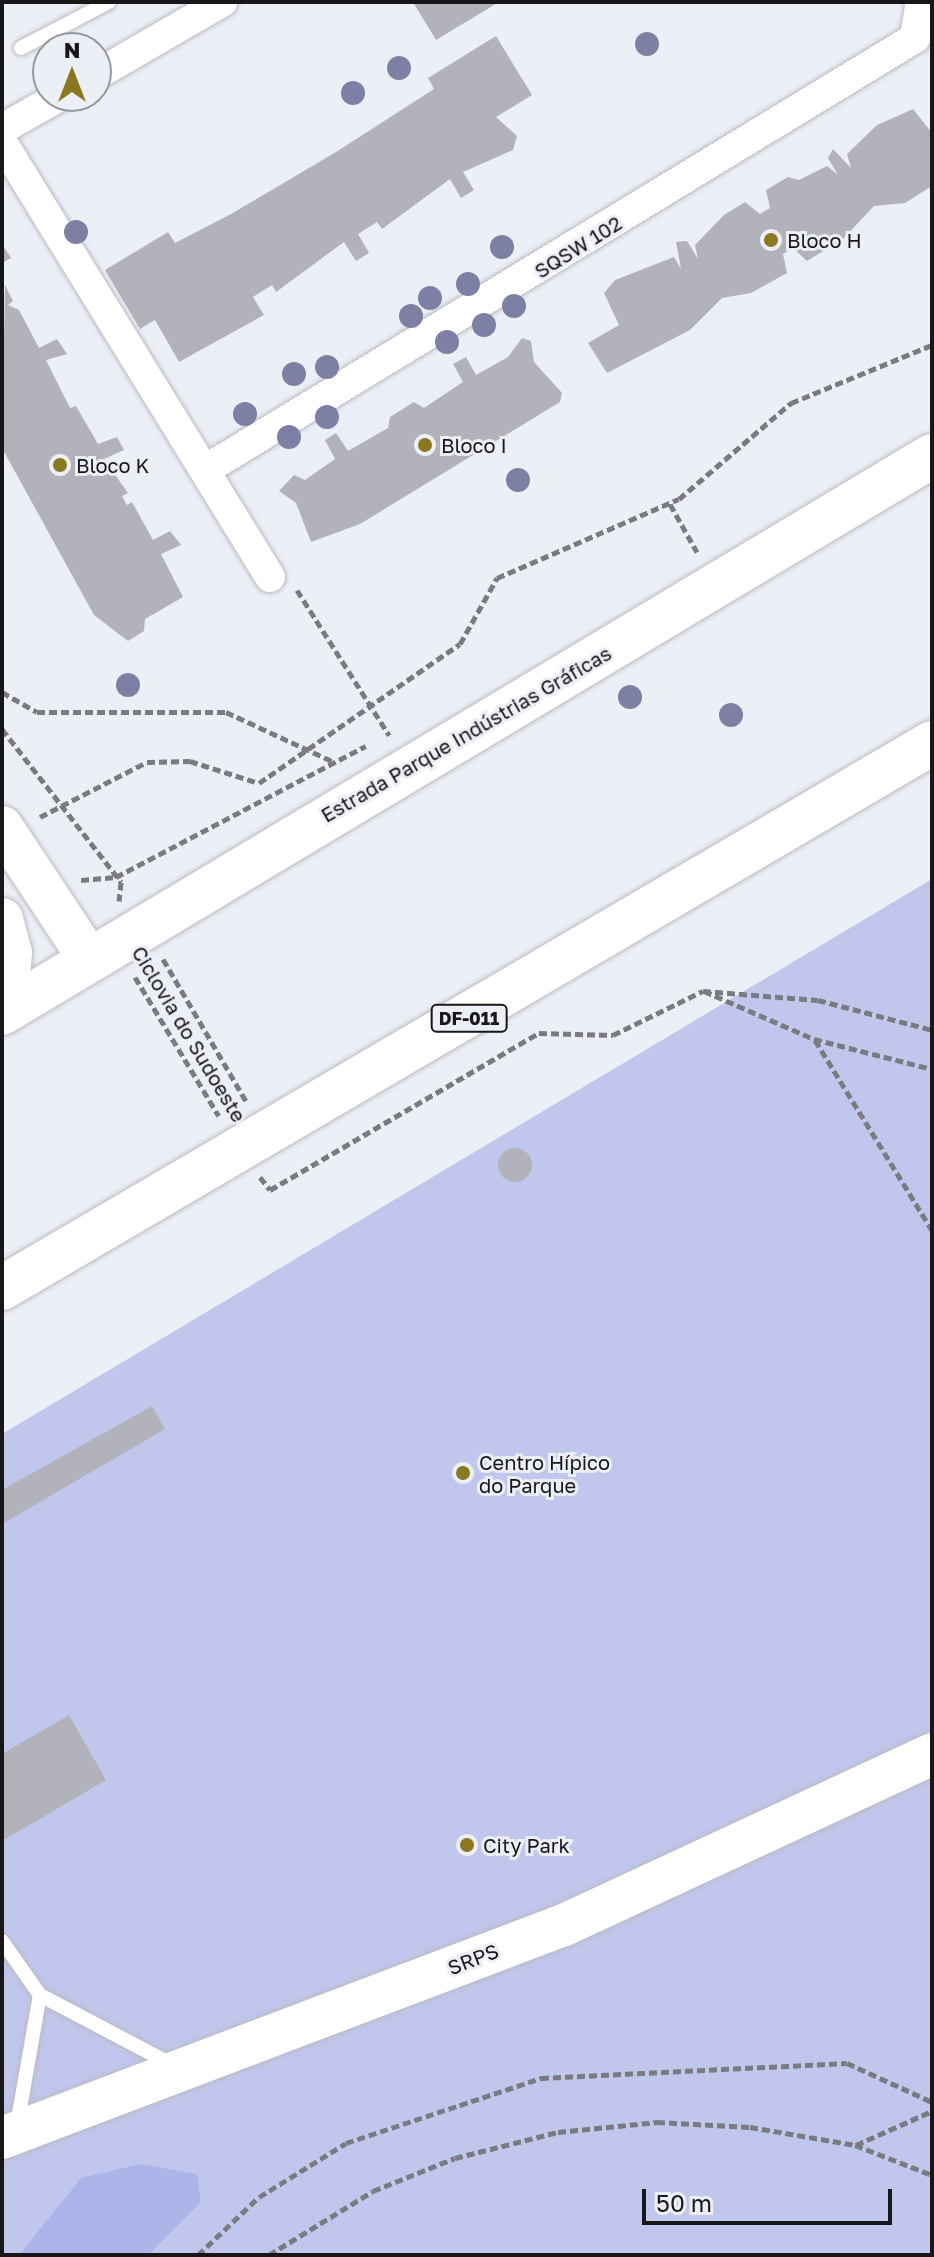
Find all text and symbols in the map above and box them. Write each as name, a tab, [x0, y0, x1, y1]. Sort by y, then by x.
north arrow	[32, 32, 112, 112]
text: N	[64, 36, 80, 63]
street label: SQSW 102	[530, 211, 626, 283]
place label: Bloco H	[787, 228, 862, 252]
marker: Bloco H	[762, 231, 780, 249]
place label: Bloco I	[441, 433, 507, 457]
marker: Bloco I	[416, 436, 434, 454]
place label: Bloco K	[76, 453, 149, 477]
marker: Bloco K	[51, 456, 69, 474]
street label: Estrada Parque Indústrias Gráficas	[317, 641, 615, 827]
street label: Ciclovia do Sudoeste	[127, 942, 251, 1126]
road number: DF-011	[429, 1004, 509, 1032]
place label: Centro Hípico do Parque	[479, 1450, 610, 1497]
marker: Centro Hípico do Parque	[454, 1464, 472, 1482]
place label: City Park	[483, 1833, 570, 1857]
marker: City Park	[458, 1836, 476, 1854]
street label: SRPS	[444, 1938, 502, 1980]
scale bar	[646, 2173, 896, 2223]
text: 50 m	[656, 2188, 712, 2217]

